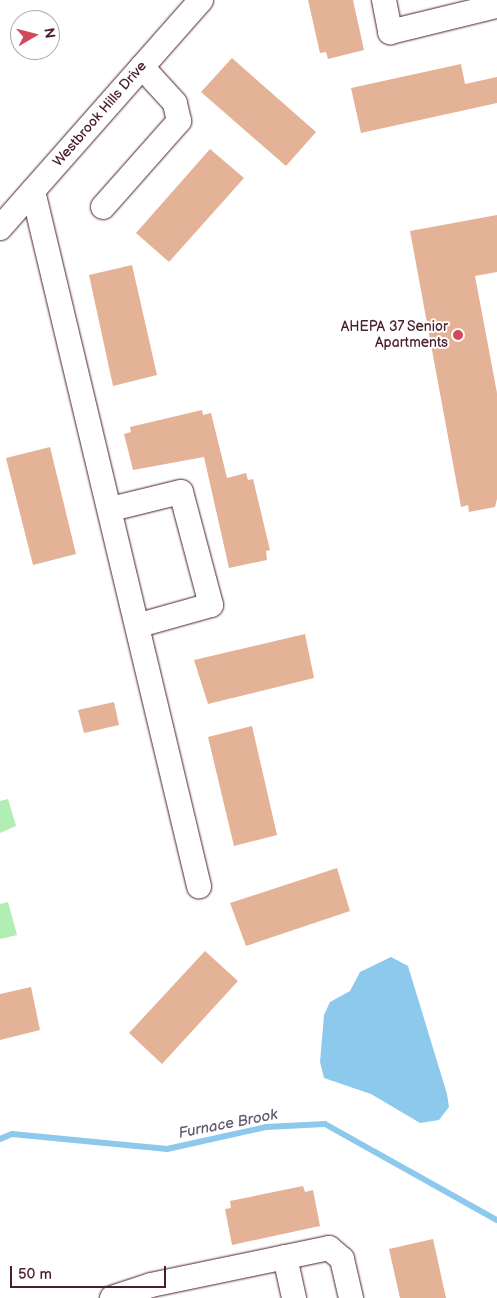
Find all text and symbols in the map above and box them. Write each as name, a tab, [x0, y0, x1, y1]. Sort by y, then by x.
north arrow	[10, 10, 60, 60]
text: N	[40, 27, 59, 39]
street label: Westbrook Hills Drive	[50, 58, 150, 170]
place label: AHEPA 37 Senior Apartments	[340, 319, 448, 352]
marker: AHEPA 37 Senior Apartments	[452, 329, 464, 341]
water label: Furnace Brook	[177, 1106, 279, 1142]
scale bar	[12, 1256, 169, 1288]
text: 50 m	[18, 1265, 52, 1284]

